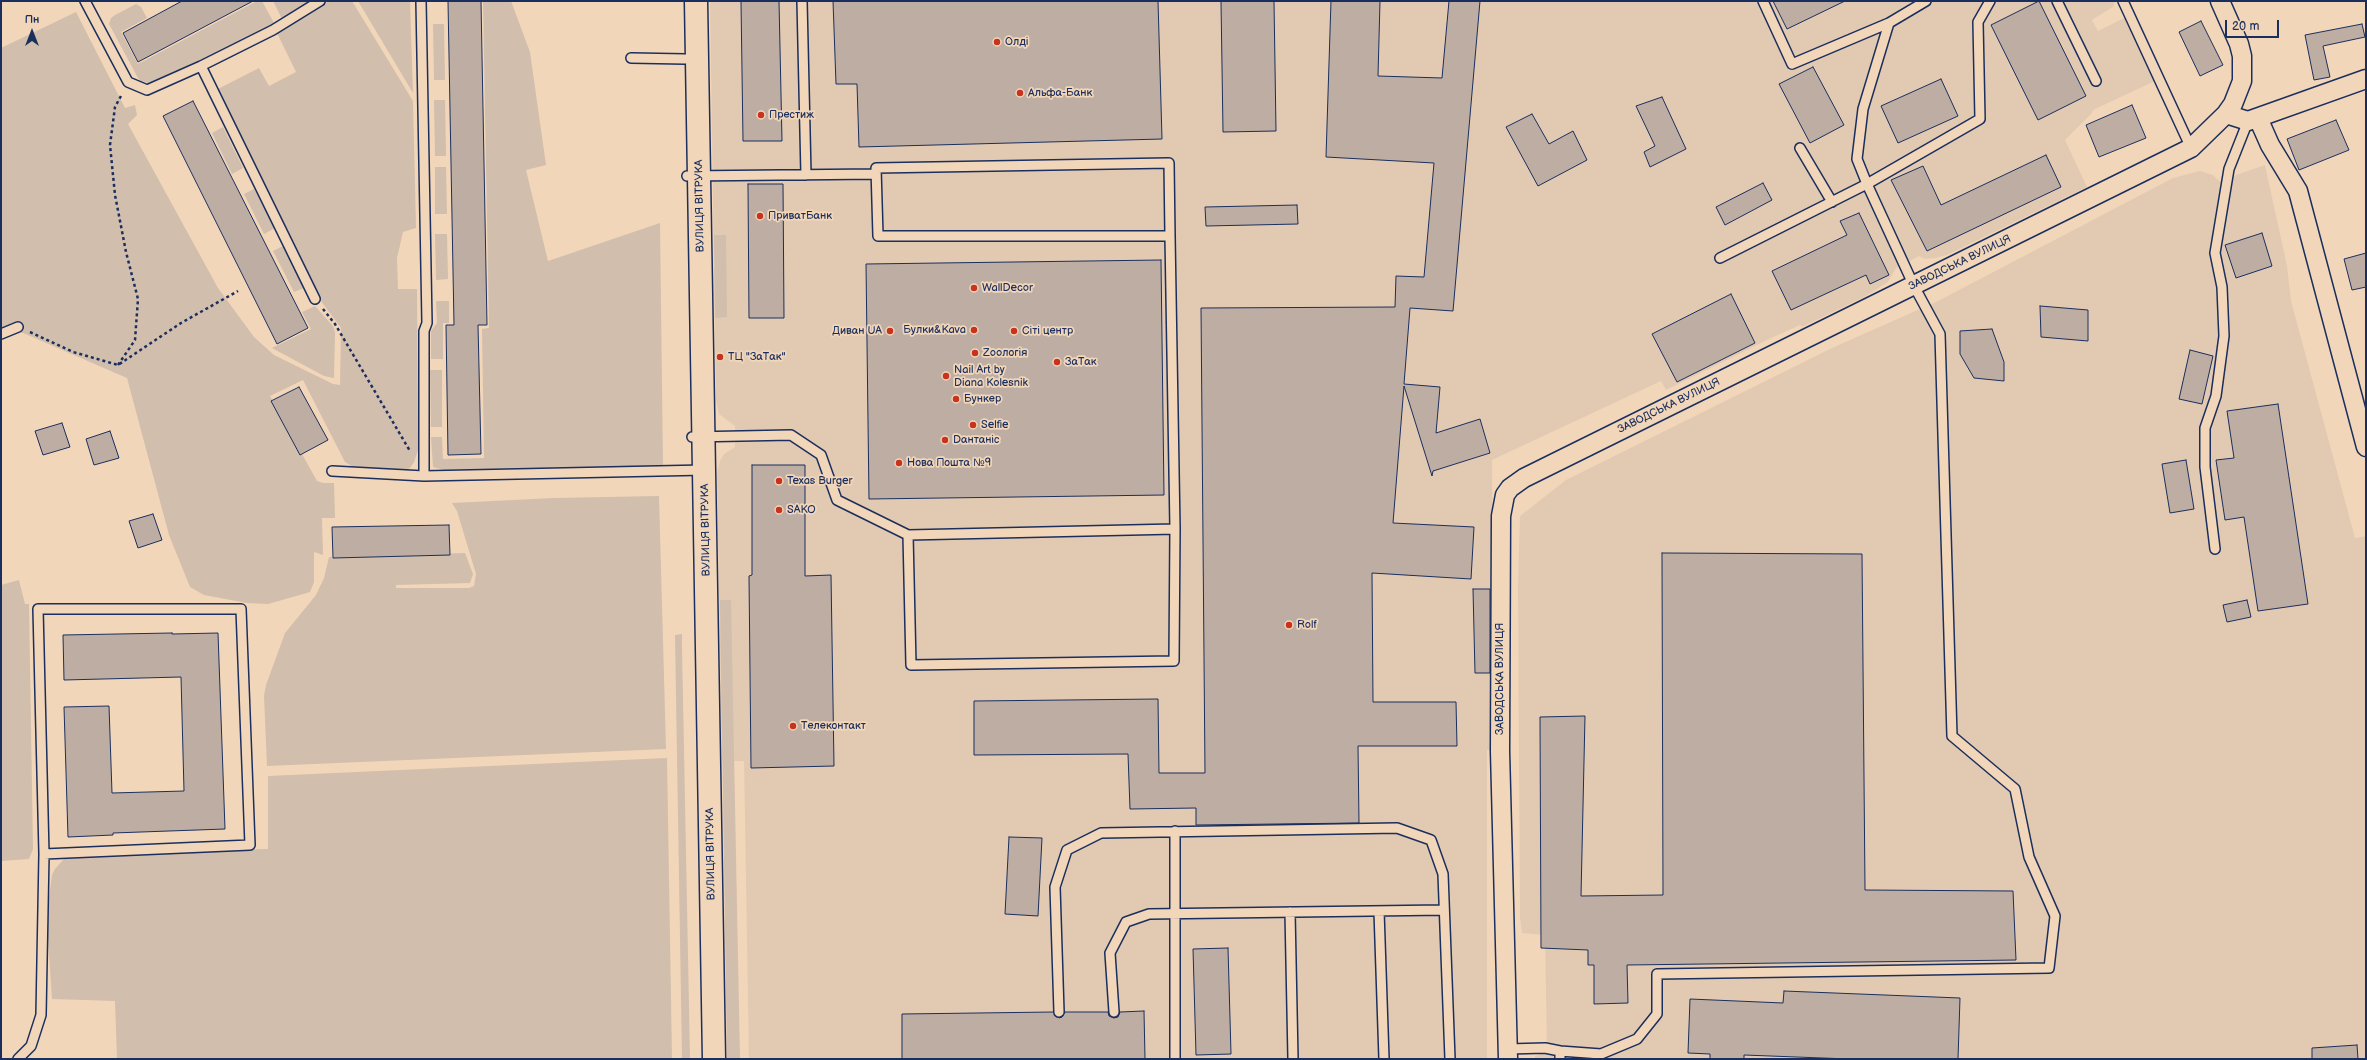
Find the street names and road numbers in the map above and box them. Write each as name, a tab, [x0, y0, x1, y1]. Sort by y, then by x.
street label: ВУЛИЦЯ ВІТРУКА	[693, 159, 707, 253]
street label: ЗАВОДСЬКА ВУЛИЦЯ	[1907, 232, 2013, 294]
street label: ЗАВОДСЬКА ВУЛИЦЯ	[1616, 375, 1722, 437]
street label: ВУЛИЦЯ ВІТРУКА	[699, 483, 713, 577]
street label: ЗАВОДСЬКА ВУЛИЦЯ	[1493, 623, 1507, 735]
street label: ВУЛИЦЯ ВІТРУКА	[704, 807, 718, 901]

